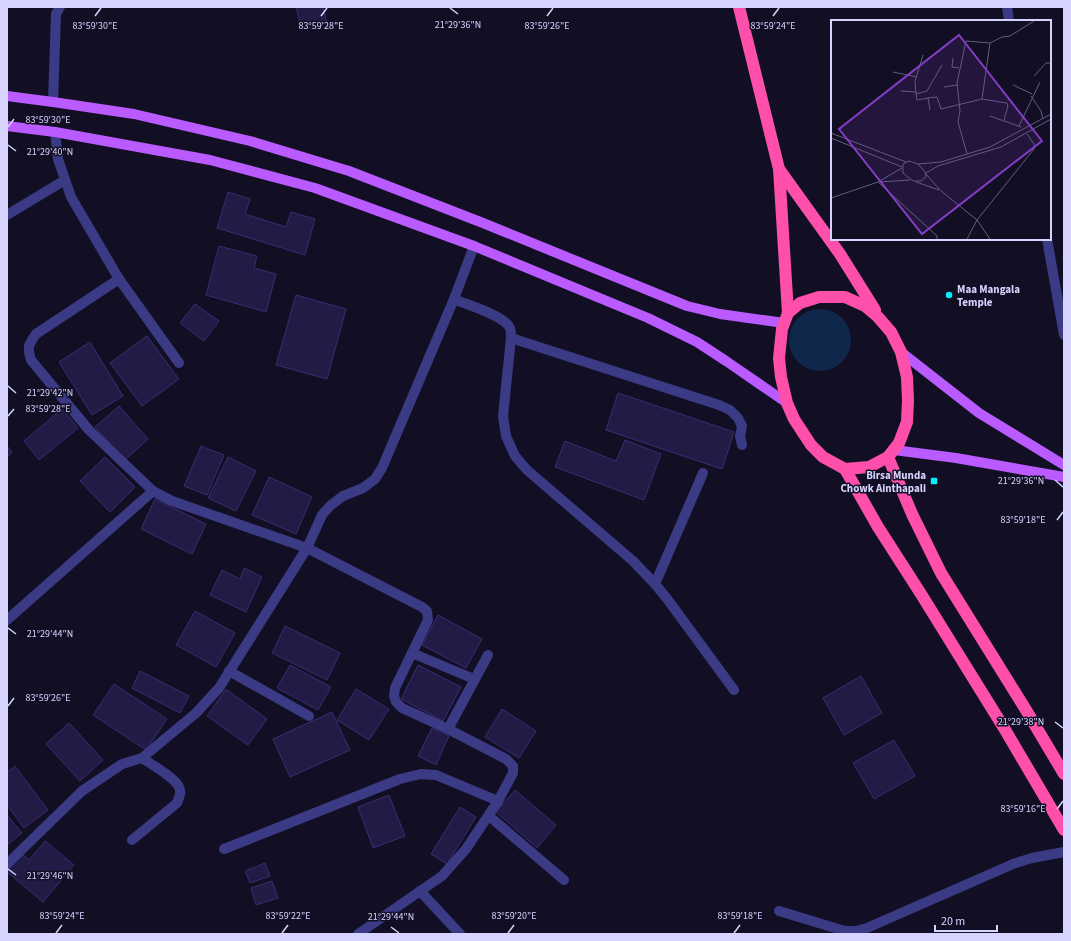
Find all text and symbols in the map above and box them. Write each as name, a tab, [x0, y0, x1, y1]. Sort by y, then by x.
text: 21°29'36"N	[435, 18, 481, 32]
text: 83°59'30"E	[72, 19, 118, 33]
text: 83°59'28"E	[298, 19, 344, 33]
text: 83°59'26"E	[524, 19, 570, 33]
text: 83°59'24"E	[750, 19, 796, 33]
inset map	[831, 20, 1051, 240]
text: 83°59'30"E	[25, 113, 71, 127]
text: 21°29'40"N	[27, 145, 73, 159]
place label: Maa Mangala Temple	[957, 282, 1020, 310]
marker: Maa Mangala Temple	[944, 290, 954, 300]
text: 21°29'42"N	[27, 386, 73, 400]
text: 83°59'28"E	[25, 402, 71, 416]
place label: Birsa Munda Chowk Ainthapali	[840, 468, 926, 496]
text: 21°29'36"N	[998, 474, 1044, 488]
marker: Birsa Munda Chowk Ainthapali	[929, 476, 939, 486]
text: 83°59'18"E	[1000, 513, 1046, 527]
text: 21°29'44"N	[27, 627, 73, 641]
text: 83°59'26"E	[25, 691, 71, 705]
text: 21°29'38"N	[998, 715, 1044, 729]
text: 83°59'16"E	[1000, 802, 1046, 816]
text: 21°29'46"N	[27, 869, 73, 883]
scale bar	[935, 907, 997, 933]
text: 83°59'24"E	[39, 909, 85, 923]
text: 83°59'22"E	[265, 909, 311, 923]
text: 83°59'20"E	[491, 909, 537, 923]
text: 83°59'18"E	[717, 909, 763, 923]
text: 21°29'44"N	[368, 910, 414, 924]
text: 20 m	[941, 913, 965, 930]

